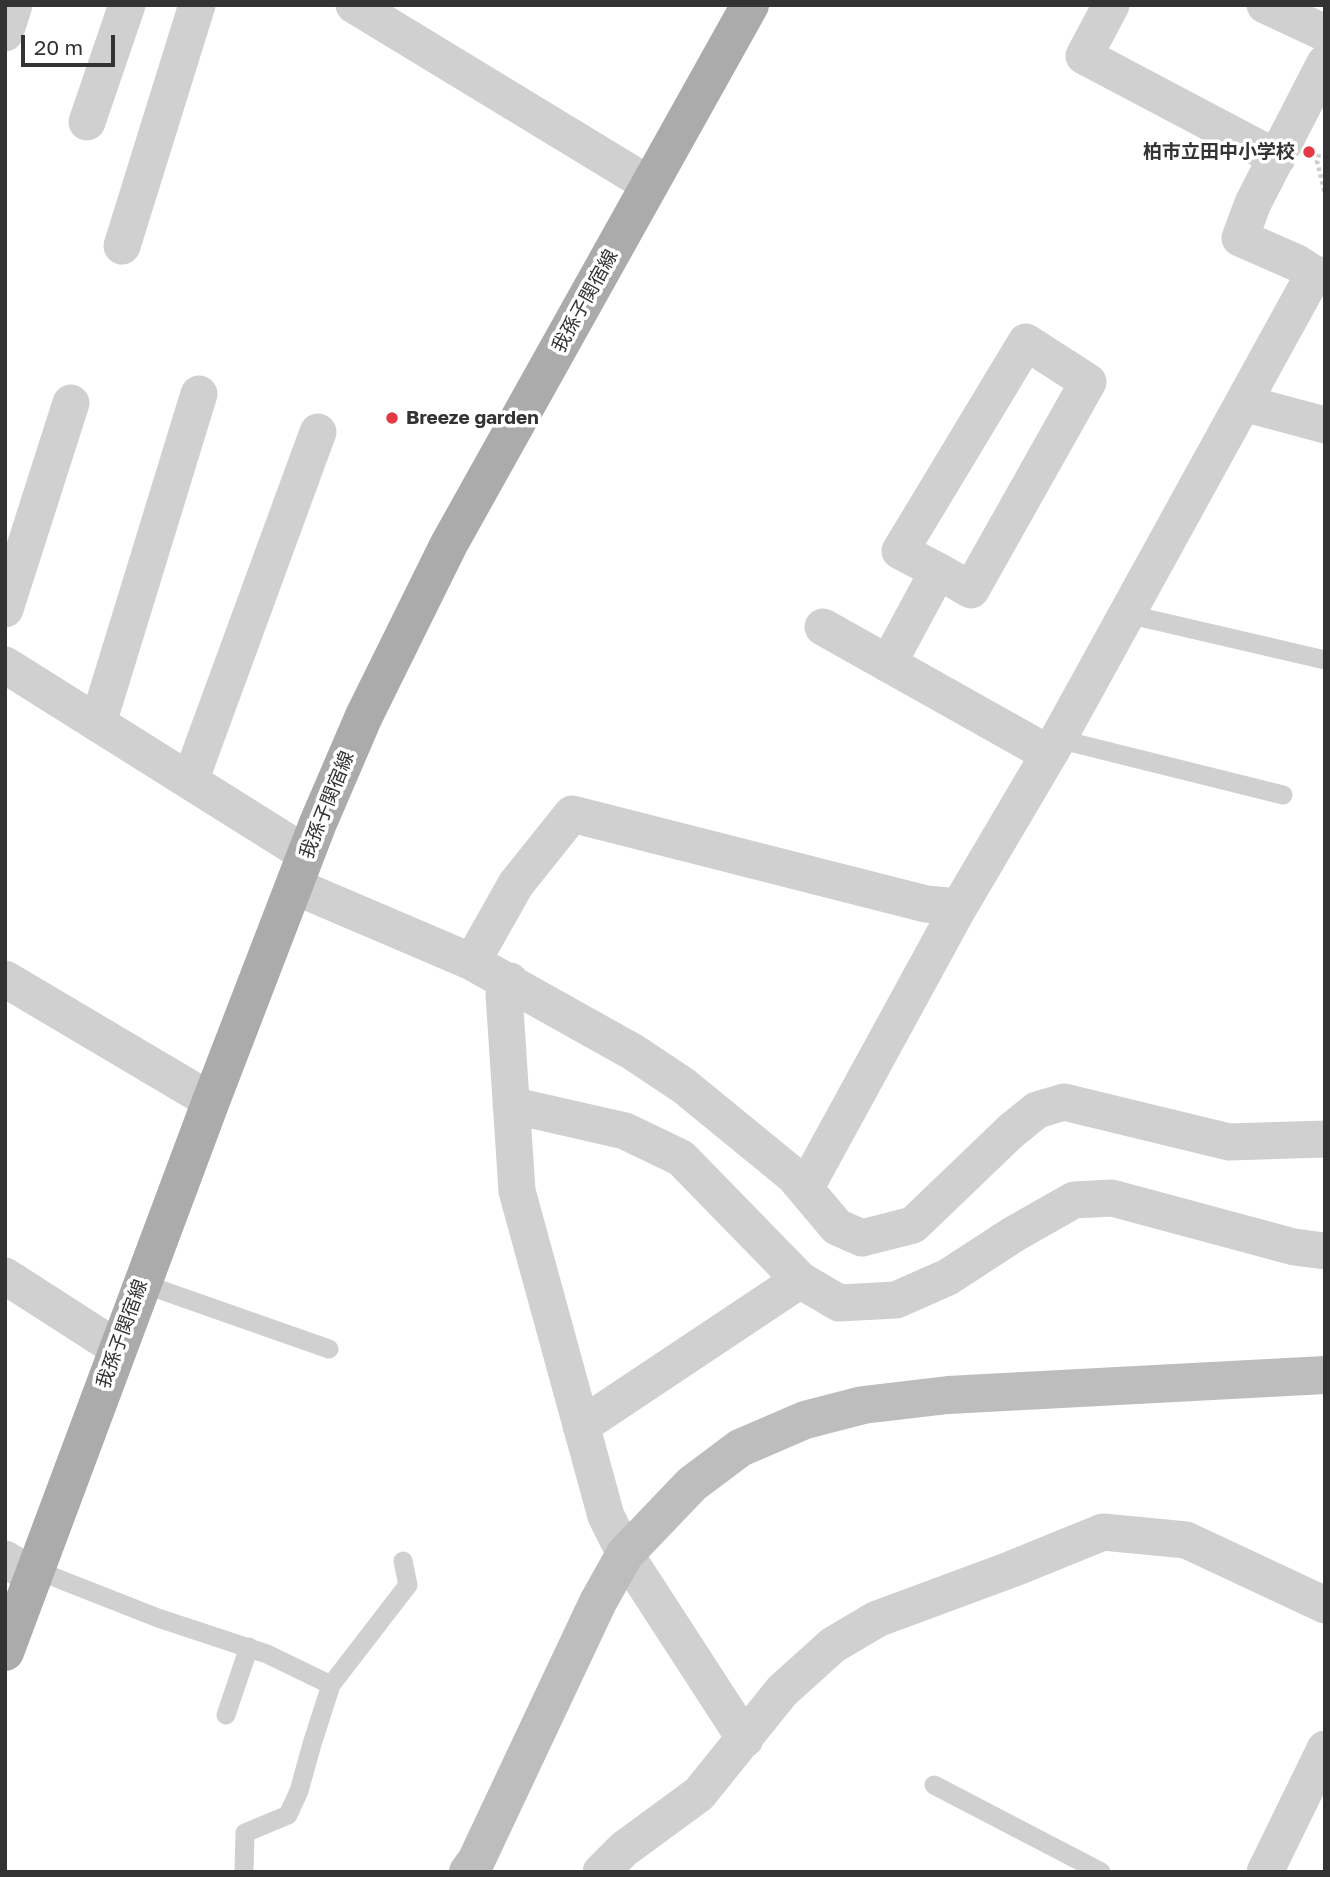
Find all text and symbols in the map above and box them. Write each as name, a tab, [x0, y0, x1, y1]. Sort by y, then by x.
scale bar	[24, 21, 119, 65]
text: 20 m	[34, 34, 83, 60]
place label: 柏市立田中小学校	[1143, 141, 1295, 163]
marker: 柏市立田中小学校	[1301, 144, 1317, 160]
street label: 我孫子関宿線	[547, 246, 623, 356]
place label: Breeze garden	[406, 407, 539, 429]
marker: Breeze garden	[384, 410, 400, 426]
street label: 我孫子関宿線	[295, 748, 359, 862]
street label: 我孫子関宿線	[92, 1277, 152, 1391]

